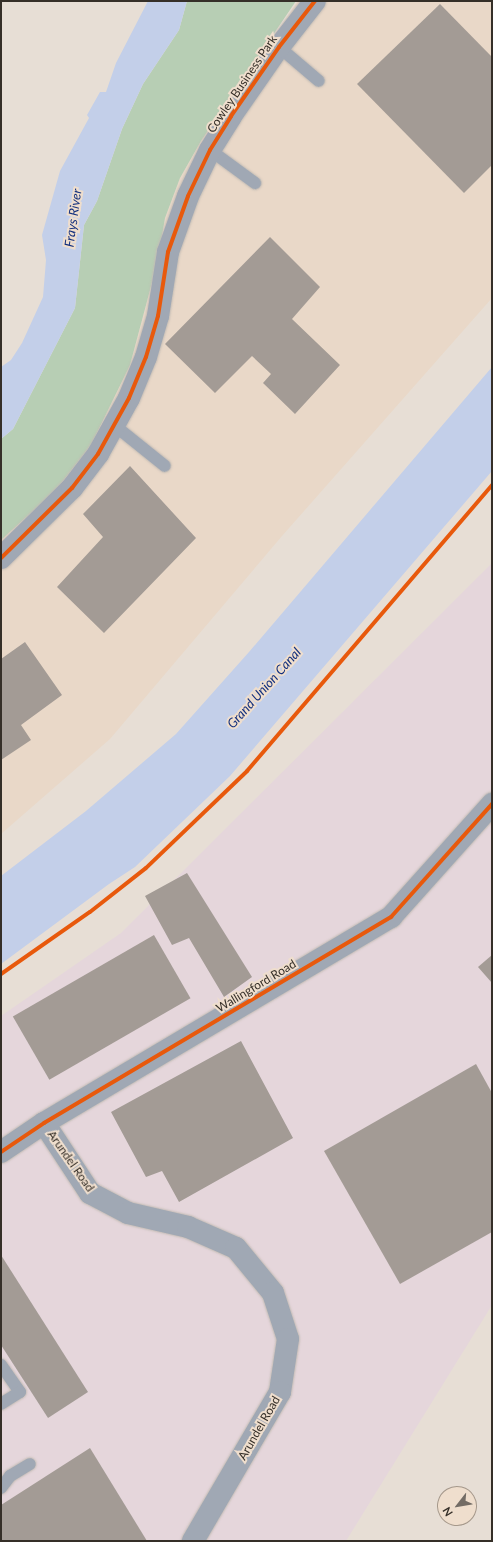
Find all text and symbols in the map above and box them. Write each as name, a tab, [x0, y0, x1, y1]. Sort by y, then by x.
street label: Cowley Business Park	[204, 32, 280, 136]
water label: Frays River	[61, 188, 85, 248]
water label: Grand Union Canal	[224, 645, 304, 731]
street label: Wallingford Road	[213, 957, 299, 1015]
street label: Arundel Road	[45, 1128, 97, 1194]
street label: Arundel Road	[235, 1393, 283, 1463]
north arrow	[437, 1486, 477, 1526]
text: N	[439, 1505, 455, 1519]

